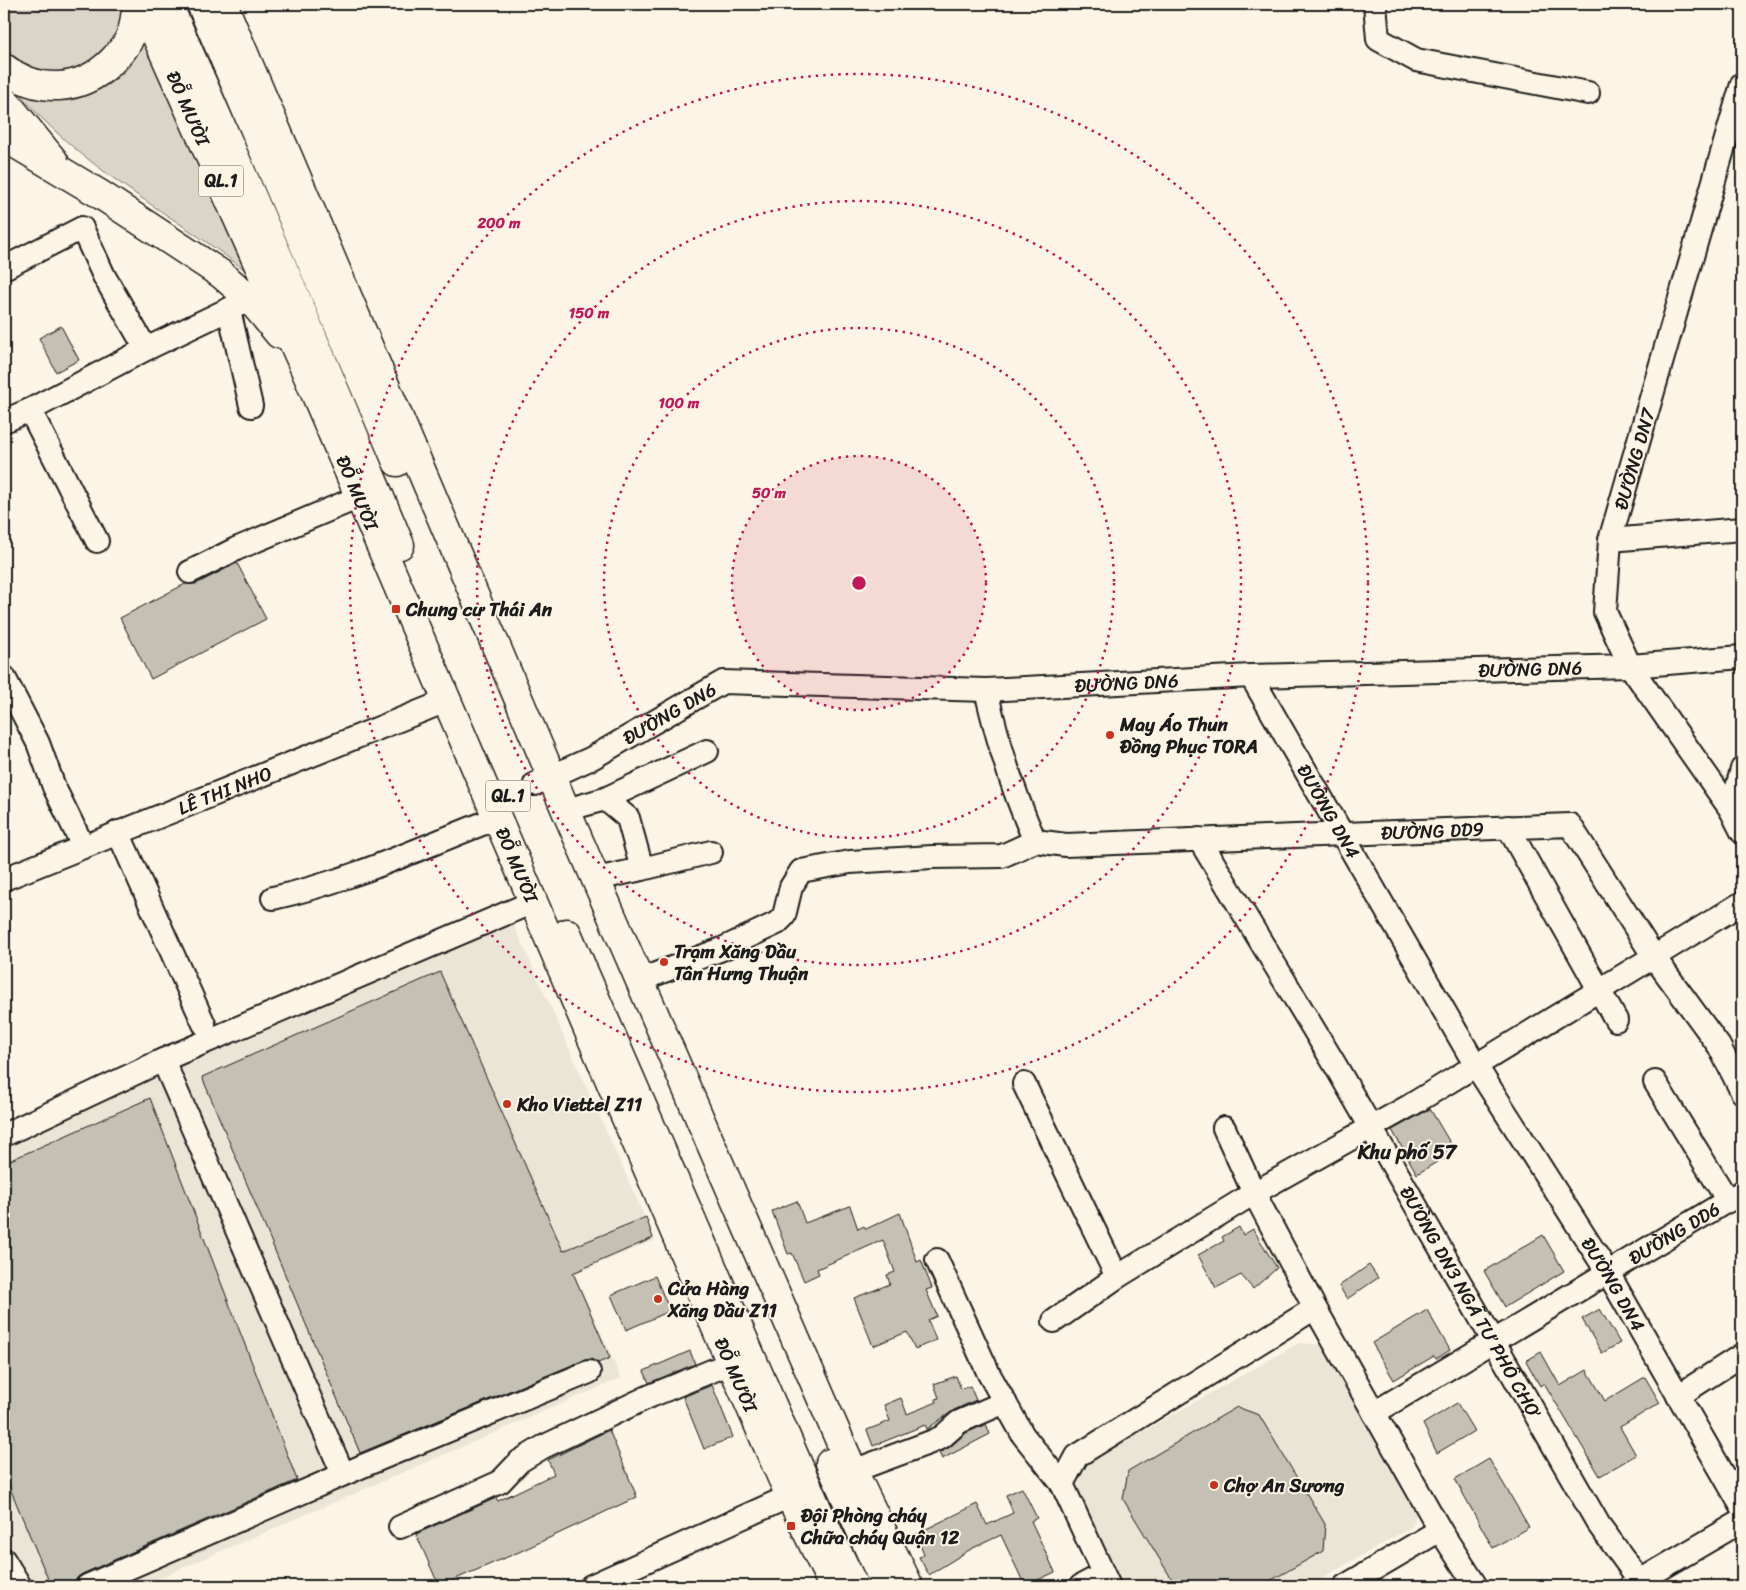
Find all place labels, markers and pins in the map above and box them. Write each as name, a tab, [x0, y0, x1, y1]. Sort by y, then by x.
centre of rings	[850, 574, 868, 592]
place label: Chung cư Thái An	[405, 593, 553, 626]
marker: Chung cư Thái An	[390, 603, 402, 615]
place label: May Áo Thun Đồng Phục TORA	[1119, 708, 1258, 763]
marker: May Áo Thun Đồng Phục TORA	[1104, 729, 1116, 741]
place label: Trạm Xăng Dầu Tân Hưng Thuận	[674, 935, 809, 990]
marker: Trạm Xăng Dầu Tân Hưng Thuận	[658, 956, 670, 968]
place label: Kho Viettel Z11	[516, 1088, 642, 1121]
marker: Kho Viettel Z11	[501, 1098, 513, 1110]
place label: Cửa Hàng Xăng Dầu Z11	[667, 1272, 777, 1327]
marker: Cửa Hàng Xăng Dầu Z11	[652, 1293, 664, 1305]
place label: Chợ An Sương	[1223, 1469, 1345, 1502]
marker: Chợ An Sương	[1208, 1479, 1220, 1491]
place label: Đội Phòng cháy Chữa cháy Quận 12	[800, 1499, 959, 1554]
marker: Đội Phòng cháy Chữa cháy Quận 12	[785, 1520, 797, 1532]

